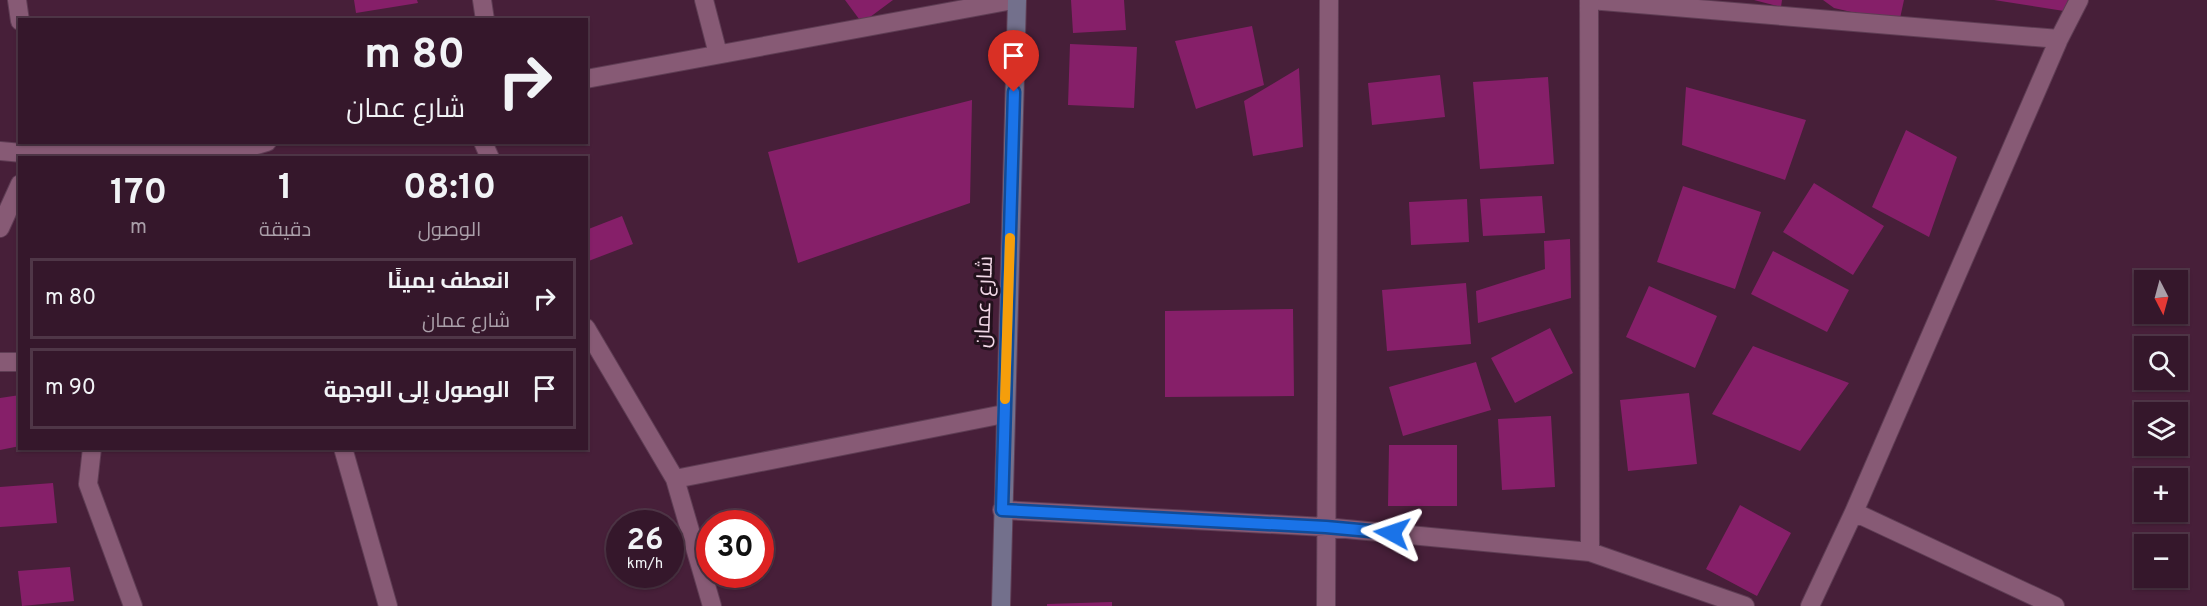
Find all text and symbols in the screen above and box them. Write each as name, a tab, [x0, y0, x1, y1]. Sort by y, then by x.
text: 80 m	[364, 30, 465, 83]
pin	[988, 30, 1039, 92]
icon: arrive	[997, 39, 1030, 72]
icon: right	[486, 42, 564, 120]
text: شارع عمان	[346, 93, 465, 127]
text: 1	[278, 166, 292, 212]
text: 08:10	[403, 166, 496, 212]
text: 170	[110, 171, 167, 217]
text: m	[130, 215, 147, 241]
text: دقيقة	[259, 218, 311, 244]
text: الوصول	[418, 218, 481, 244]
street label: شارع عمان	[970, 255, 1000, 349]
text: انعطف يمينًا	[387, 269, 510, 296]
north arrow	[2134, 270, 2188, 324]
map controls	[2134, 270, 2188, 588]
icon: right	[528, 282, 561, 315]
text: 80 m	[45, 285, 96, 312]
text: شارع عمان	[422, 309, 510, 335]
button: search	[2134, 336, 2188, 390]
icon: arrive	[528, 372, 561, 405]
text: 90 m	[45, 375, 96, 402]
text: الوصول إلى الوجهة	[324, 378, 510, 405]
button: layers	[2134, 402, 2188, 456]
button: +	[2134, 468, 2188, 522]
position arrow	[1360, 501, 1424, 565]
speed limit sign: 30	[696, 510, 774, 588]
text: 26	[627, 523, 663, 560]
button: −	[2134, 534, 2188, 588]
text: km/h	[627, 555, 663, 574]

